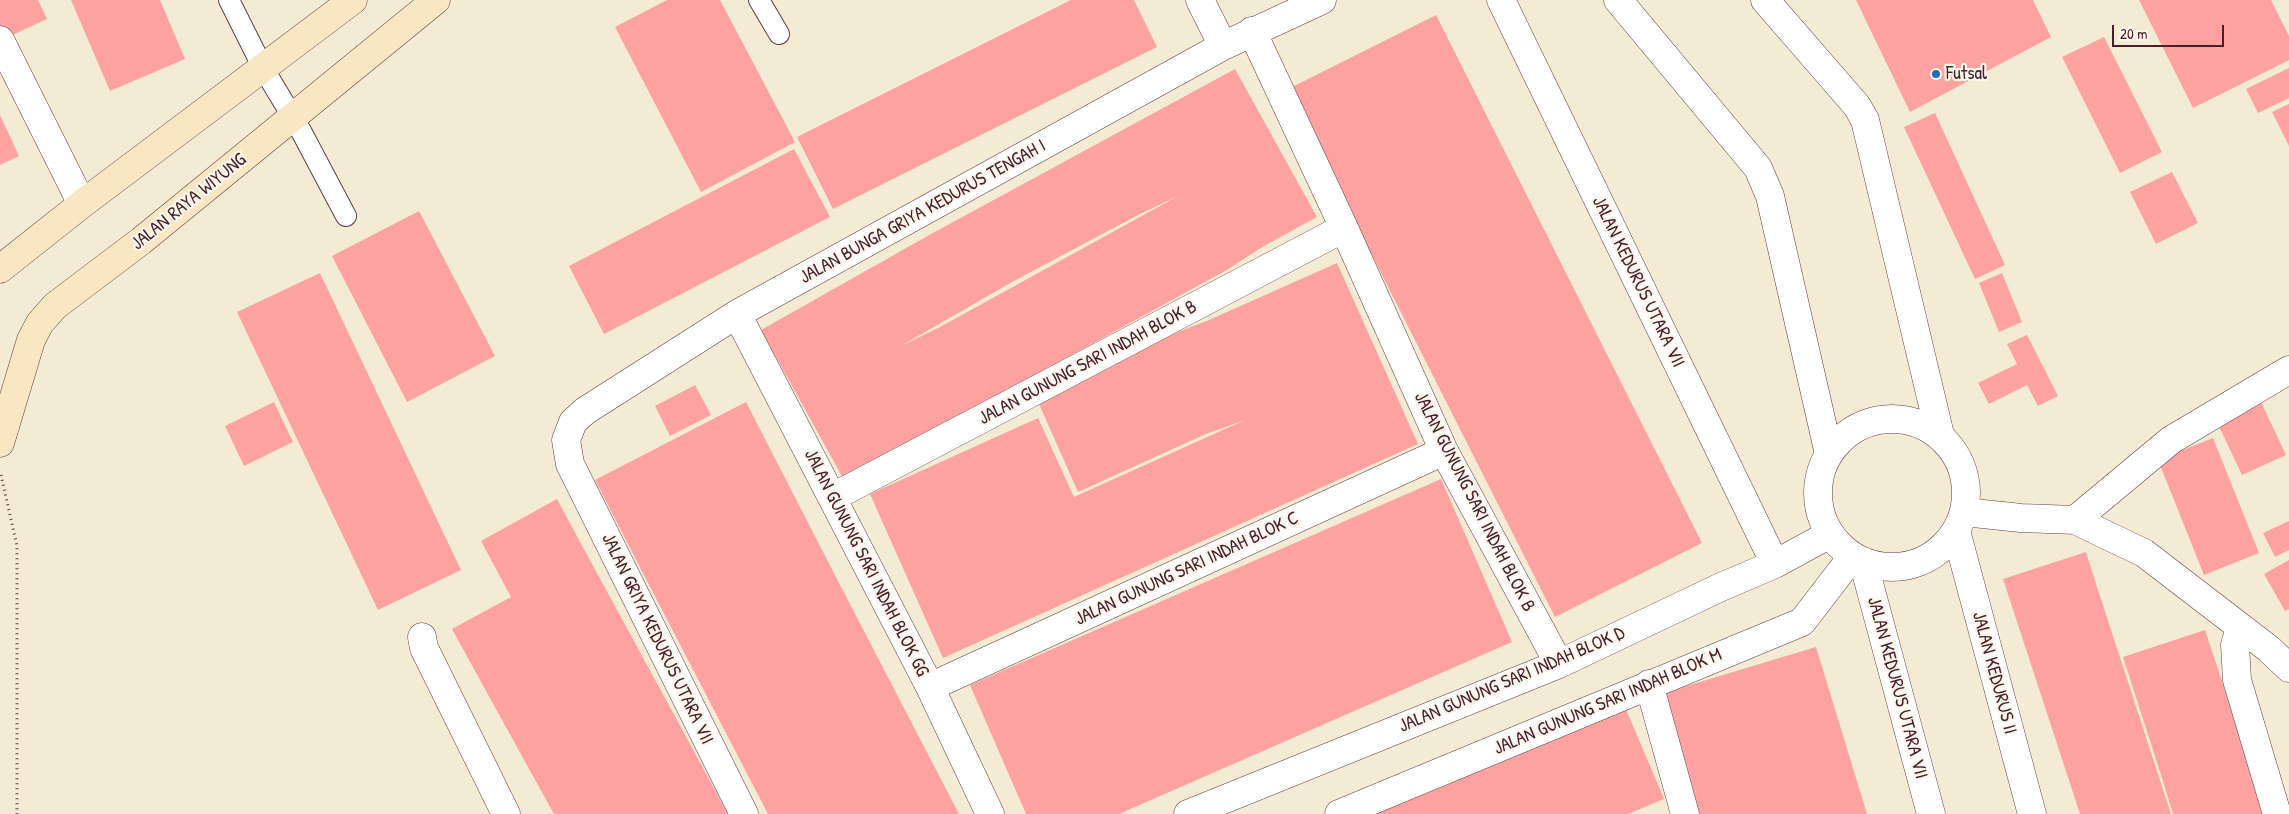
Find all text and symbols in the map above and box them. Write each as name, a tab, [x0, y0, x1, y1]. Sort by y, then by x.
scale bar	[2114, 15, 2226, 47]
text: 20 m	[2120, 23, 2147, 44]
place label: Futsal	[1946, 63, 1987, 85]
marker: Futsal	[1930, 68, 1942, 80]
street label: JALAN BUNGA GRIYA KEDURUS TENGAH I	[796, 135, 1050, 289]
street label: JALAN RAYA WIYUNG	[127, 149, 251, 255]
street label: JALAN KEDURUS UTARA VII	[1587, 193, 1689, 371]
street label: JALAN GUNUNG SARI INDAH BLOK B	[975, 296, 1201, 430]
street label: JALAN GUNUNG SARI INDAH BLOK B	[1409, 388, 1539, 616]
street label: JALAN GUNUNG SARI INDAH BLOK GG	[799, 445, 933, 681]
street label: JALAN GUNUNG SARI INDAH BLOK C	[1071, 507, 1303, 631]
street label: JALAN GRIYA KEDURUS UTARA VII	[596, 530, 718, 748]
street label: JALAN KEDURUS UTARA VII	[1862, 594, 1932, 782]
street label: JALAN KEDURUS II	[1967, 609, 2021, 737]
street label: JALAN GUNUNG SARI INDAH BLOK D	[1396, 622, 1628, 738]
street label: JALAN GUNUNG SARI INDAH BLOK M	[1491, 644, 1725, 760]

